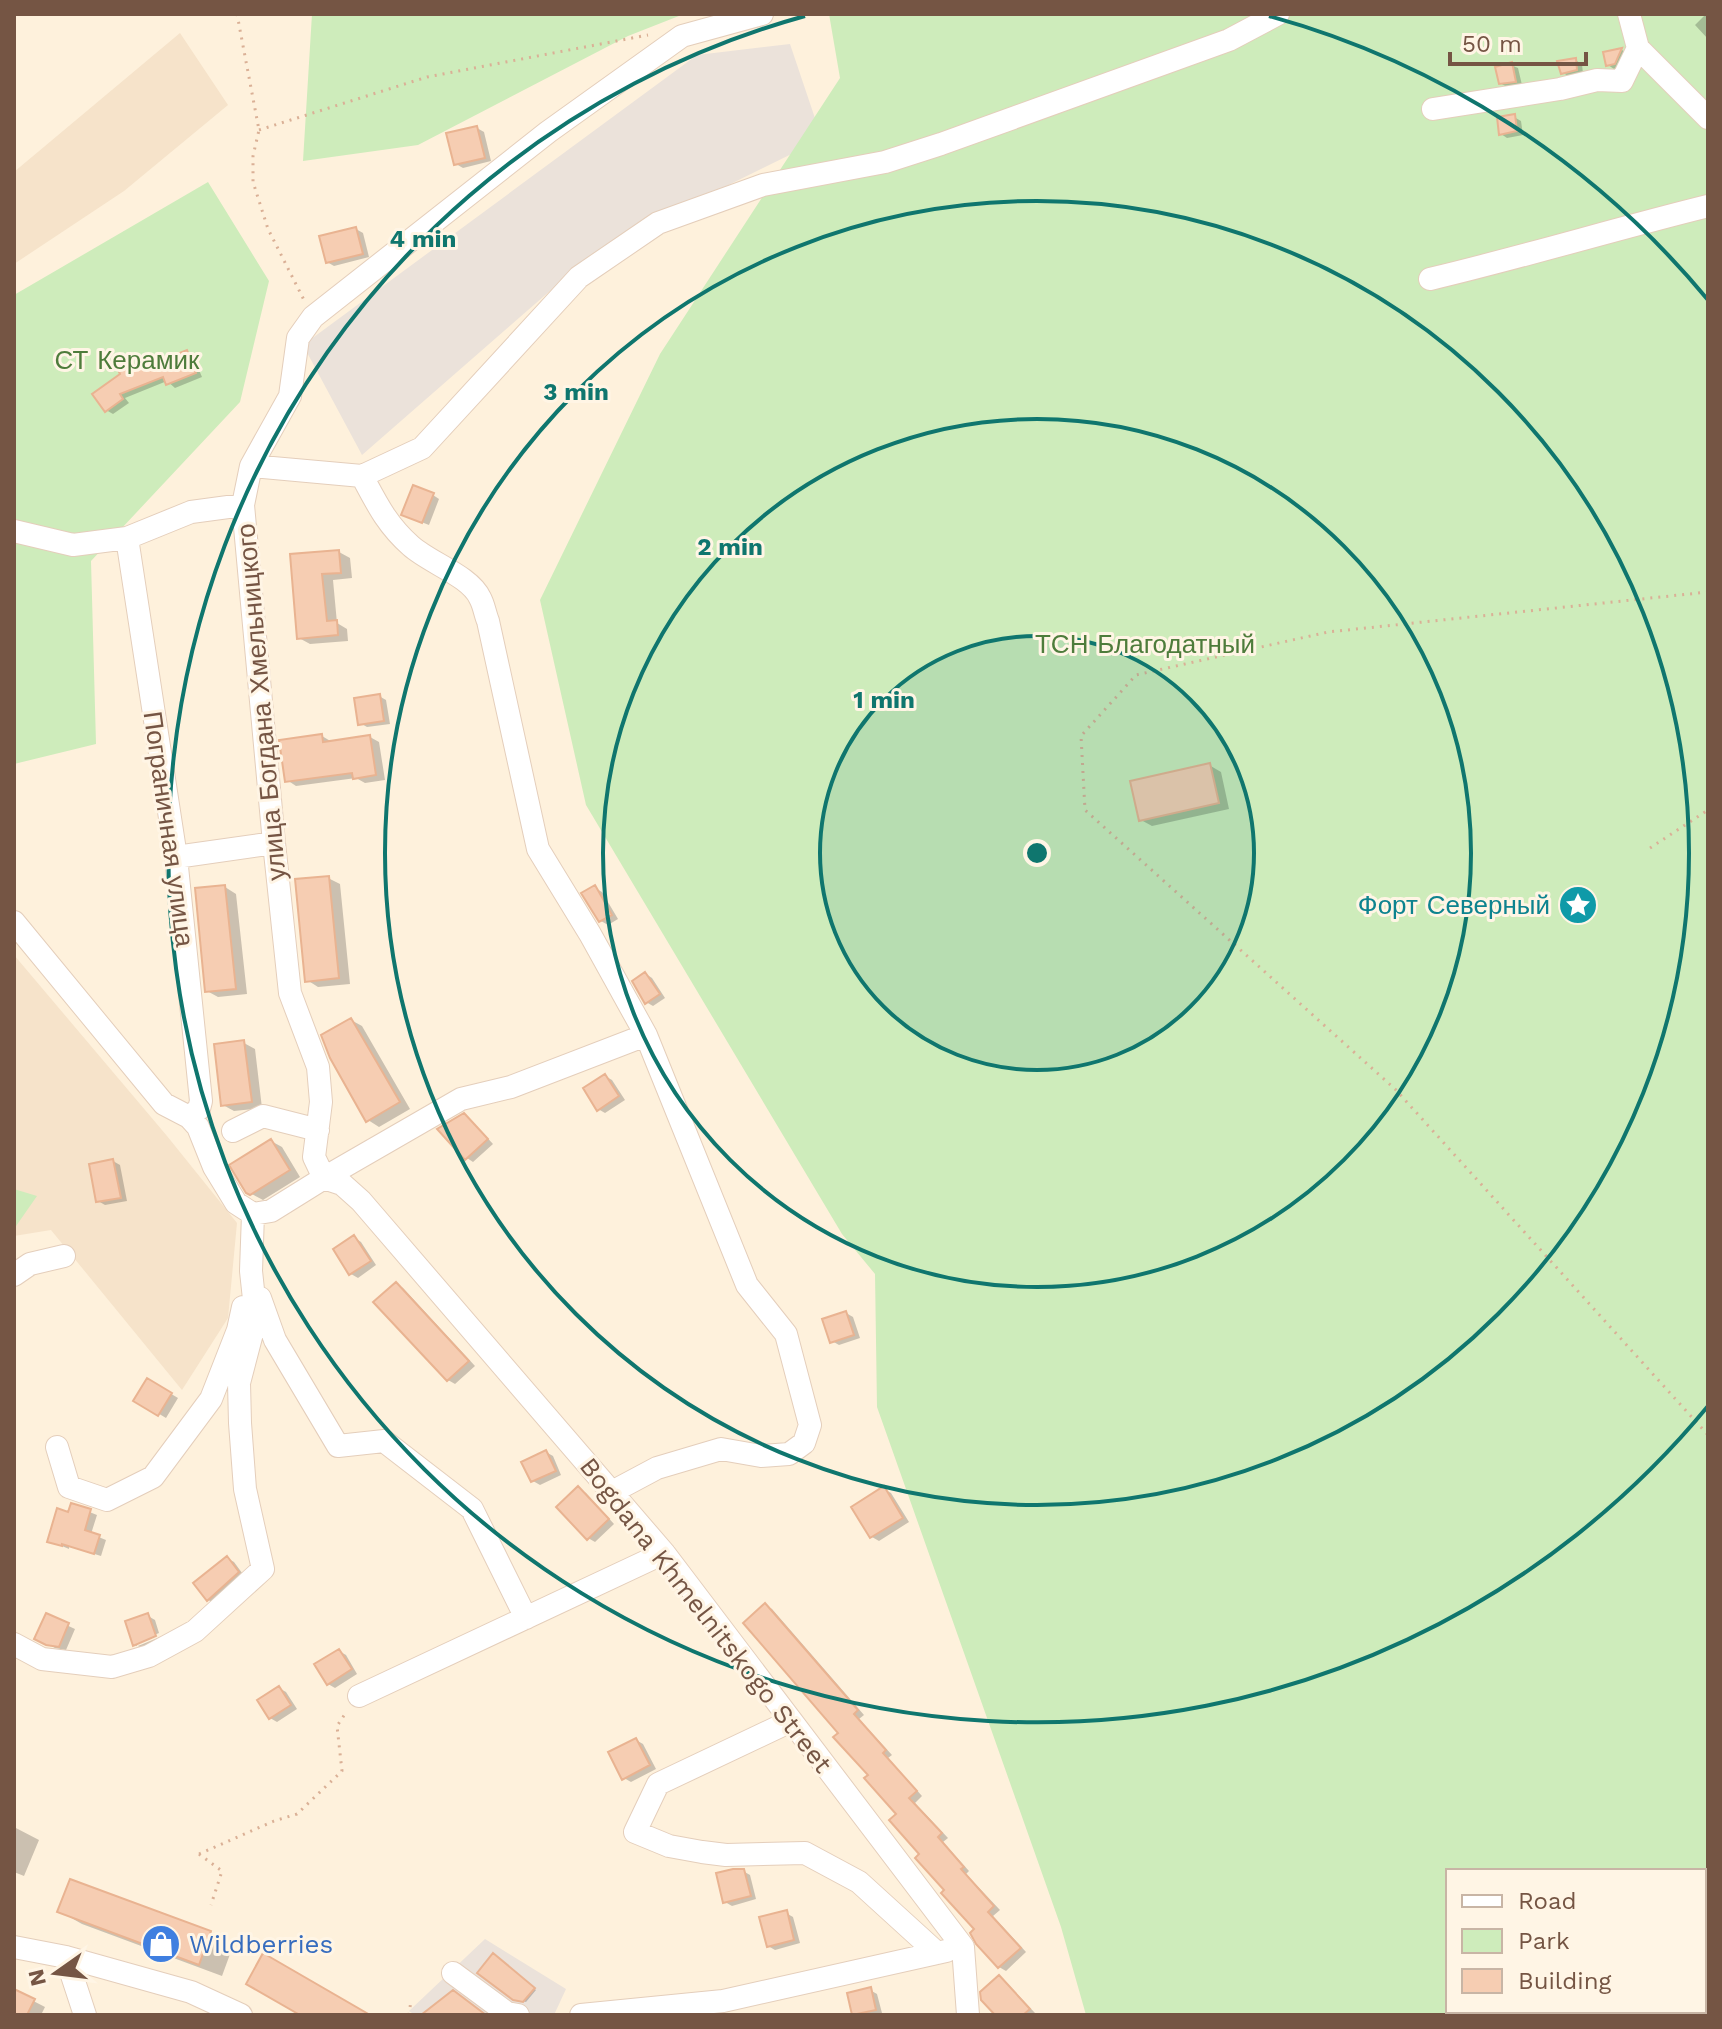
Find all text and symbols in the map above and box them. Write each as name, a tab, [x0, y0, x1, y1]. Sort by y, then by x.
scale bar	[1450, 16, 1586, 66]
text: 50 m	[1462, 30, 1522, 58]
text: 4 min	[390, 225, 456, 253]
park label: СТ Керамик	[55, 345, 200, 375]
text: 3 min	[543, 378, 609, 406]
street label: улица Богдана Хмельницкого	[230, 522, 292, 882]
text: 2 min	[697, 533, 763, 561]
park label: ТСН Благодатный	[1035, 629, 1255, 659]
text: 1 min	[853, 686, 915, 714]
street label: Пограничная улица	[138, 709, 200, 949]
centre of rings	[1023, 839, 1051, 867]
place icon: Форт Северный	[1557, 884, 1599, 926]
place label: Форт Северный	[1358, 890, 1550, 920]
street label: Bogdana Khmelnitskogo Street	[574, 1452, 838, 1779]
legend	[1446, 1869, 1706, 2013]
text: Road	[1518, 1887, 1577, 1915]
shop icon: Wildberries	[140, 1923, 182, 1965]
text: Park	[1518, 1927, 1570, 1955]
place label: Wildberries	[189, 1929, 333, 1959]
north arrow	[16, 1933, 96, 2013]
text: N	[23, 1967, 51, 1989]
text: Building	[1518, 1967, 1611, 1995]

